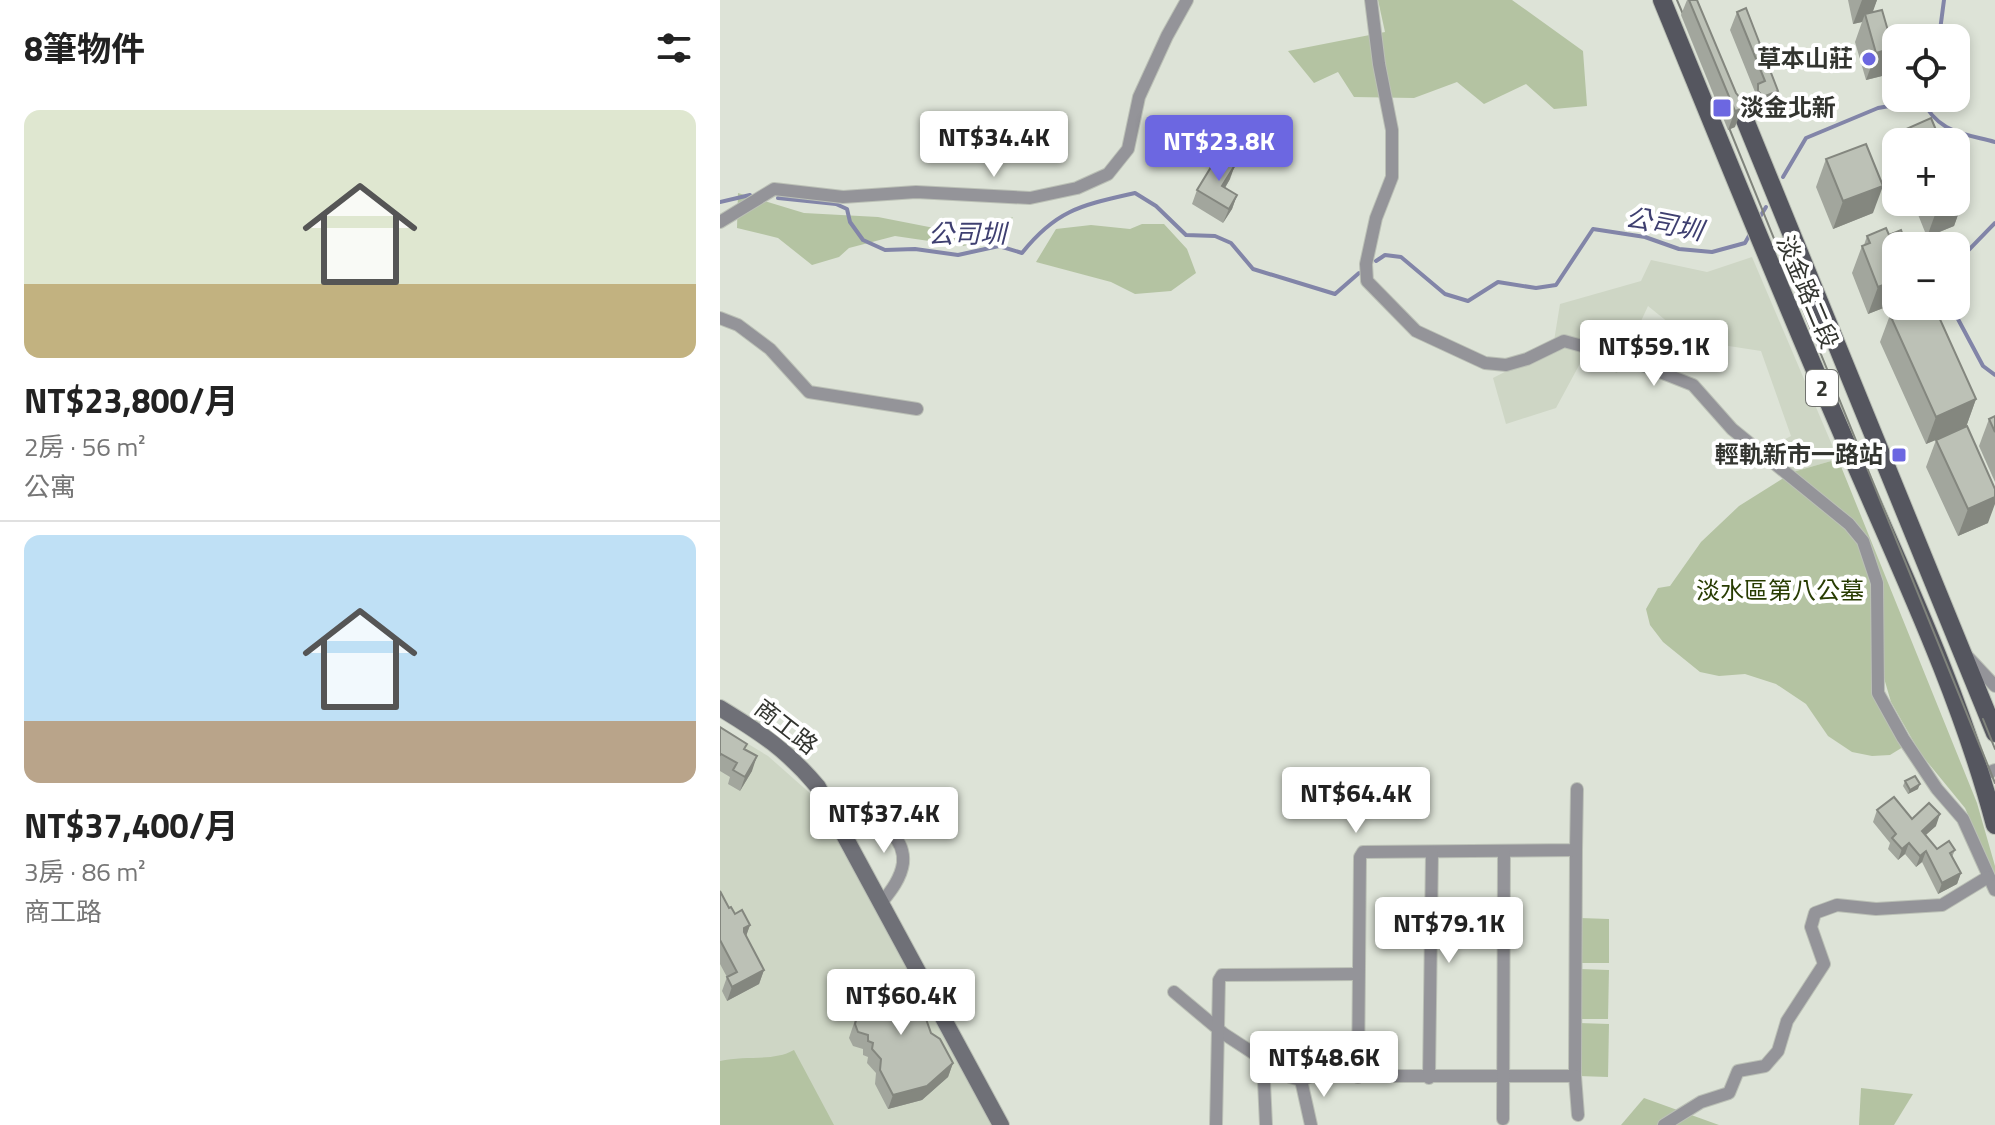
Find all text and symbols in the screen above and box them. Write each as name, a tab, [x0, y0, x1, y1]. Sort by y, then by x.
text: 8筆物件	[24, 22, 145, 74]
map controls	[1882, 24, 1970, 320]
button: locate	[1882, 24, 1970, 112]
icon: filters	[652, 26, 696, 70]
place label: 草本山莊	[1757, 40, 1853, 76]
marker: 草本山莊	[1860, 50, 1878, 68]
place label: 淡金北新	[1740, 89, 1836, 125]
marker: 淡金北新	[1711, 97, 1733, 119]
pin: NT$34.4K	[911, 111, 1077, 179]
pin: NT$23.8K	[1136, 115, 1302, 183]
text: NT$34.4K	[938, 117, 1050, 156]
text: NT$23.8K	[1163, 121, 1275, 160]
button: +	[1882, 128, 1970, 216]
icon: home	[288, 162, 432, 306]
water label: 公司圳	[1622, 197, 1710, 251]
water label: 公司圳	[928, 214, 1010, 253]
street label: 淡金路二段	[1768, 229, 1848, 354]
button: −	[1882, 232, 1970, 320]
pin: NT$59.1K	[1571, 320, 1737, 388]
text: NT$59.1K	[1598, 326, 1710, 365]
road number: 2	[1806, 370, 1838, 406]
text: NT$23,800/月	[24, 374, 238, 426]
text: 2房 · 56 m²	[24, 427, 146, 466]
place label: 輕軌新市一路站	[1715, 436, 1883, 472]
marker: 輕軌新市一路站	[1890, 446, 1908, 464]
text: 公寓	[24, 467, 76, 506]
park label: 淡水區第八公墓	[1696, 572, 1864, 608]
icon: home	[288, 587, 432, 731]
street label: 商工路	[747, 690, 826, 763]
pin: NT$64.4K	[1273, 767, 1439, 835]
text: NT$64.4K	[1300, 773, 1412, 812]
pin: NT$37.4K	[801, 787, 967, 855]
text: NT$37.4K	[828, 793, 940, 832]
text: NT$37,400/月	[24, 799, 238, 851]
text: 3房 · 86 m²	[24, 852, 146, 891]
text: 商工路	[24, 892, 102, 931]
pin: NT$79.1K	[1366, 897, 1532, 965]
text: NT$79.1K	[1393, 903, 1505, 942]
pin: NT$60.4K	[818, 969, 984, 1037]
text: NT$60.4K	[845, 975, 957, 1014]
pin: NT$48.6K	[1241, 1031, 1407, 1099]
text: NT$48.6K	[1268, 1037, 1380, 1076]

